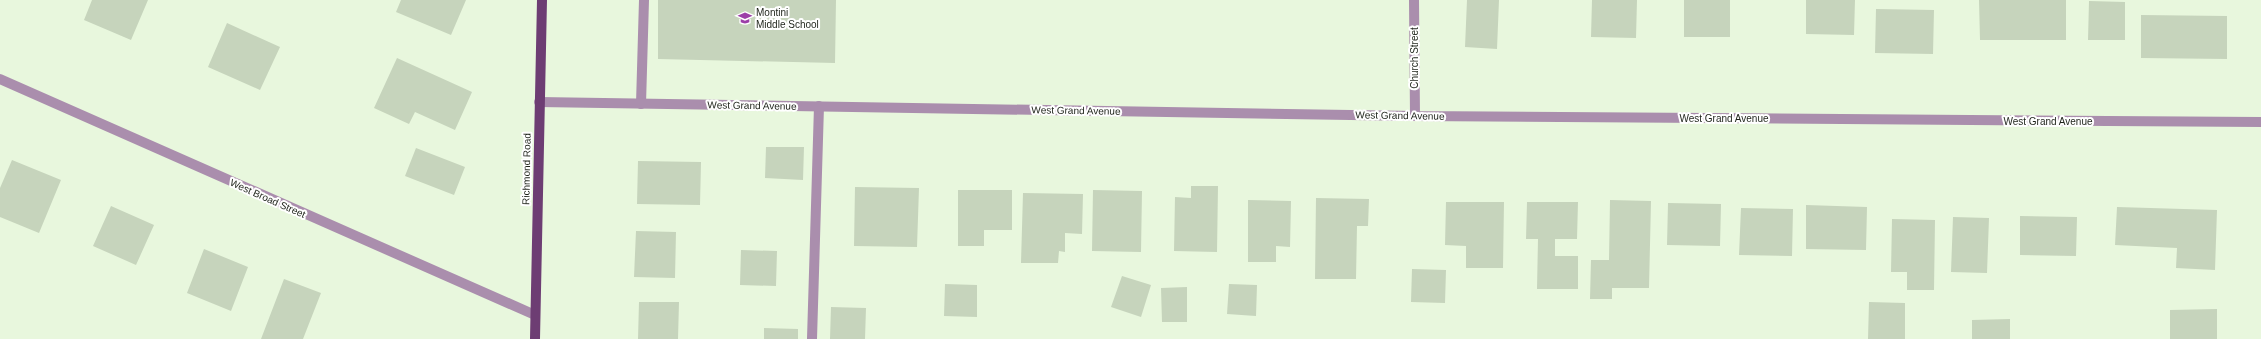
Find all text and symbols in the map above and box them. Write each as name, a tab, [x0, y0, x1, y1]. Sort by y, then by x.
place label: Montini Middle School	[756, 7, 819, 30]
school or university icon: Montini Middle School	[737, 10, 753, 26]
street label: Church Street	[1409, 27, 1420, 89]
street label: West Grand Avenue	[707, 99, 797, 112]
street label: West Grand Avenue	[1031, 104, 1121, 117]
street label: West Grand Avenue	[1355, 109, 1445, 122]
street label: West Grand Avenue	[1679, 113, 1769, 124]
street label: West Grand Avenue	[2003, 116, 2093, 127]
street label: Richmond Road	[520, 133, 533, 205]
street label: West Broad Street	[228, 177, 307, 220]

